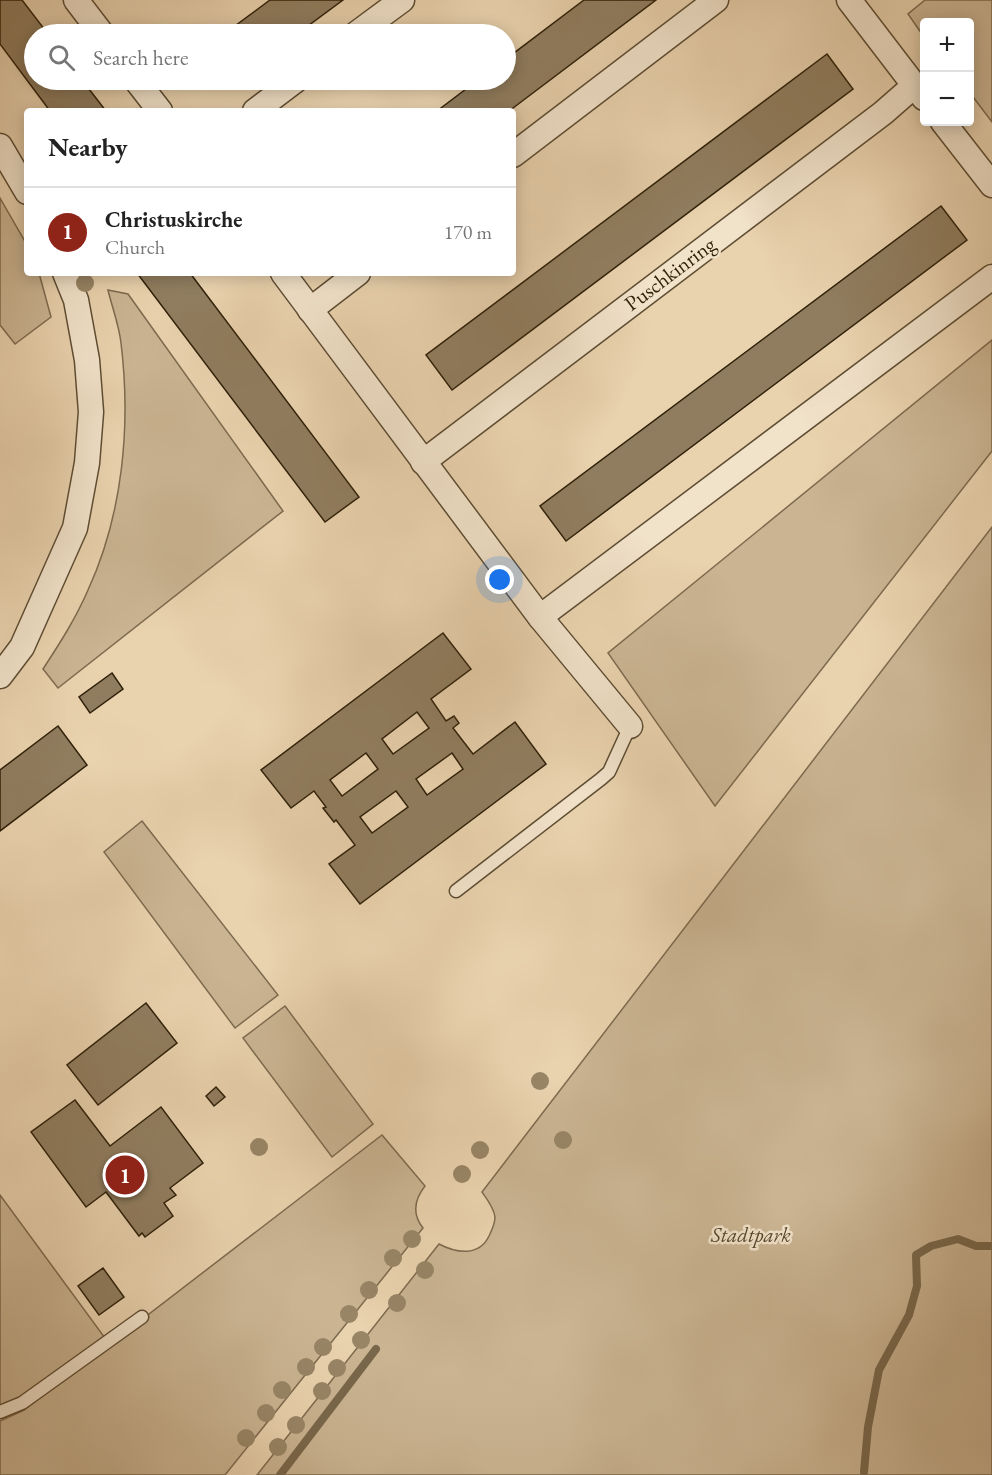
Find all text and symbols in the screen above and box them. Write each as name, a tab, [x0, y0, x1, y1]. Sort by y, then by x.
map controls	[920, 18, 974, 126]
button: +	[920, 18, 974, 72]
search box	[24, 24, 516, 90]
icon: search	[45, 41, 78, 74]
text: Search here	[93, 43, 188, 72]
button: −	[920, 72, 974, 126]
text: Nearby	[48, 130, 128, 164]
text: Christuskirche	[105, 205, 242, 234]
text: 1	[62, 219, 73, 245]
text: 170 m	[444, 219, 492, 245]
street label: Puschkinring	[619, 230, 721, 317]
text: Church	[105, 234, 165, 260]
your location	[485, 565, 514, 594]
pin: 1	[106, 1152, 144, 1198]
park label: Stadtpark	[710, 1221, 791, 1248]

